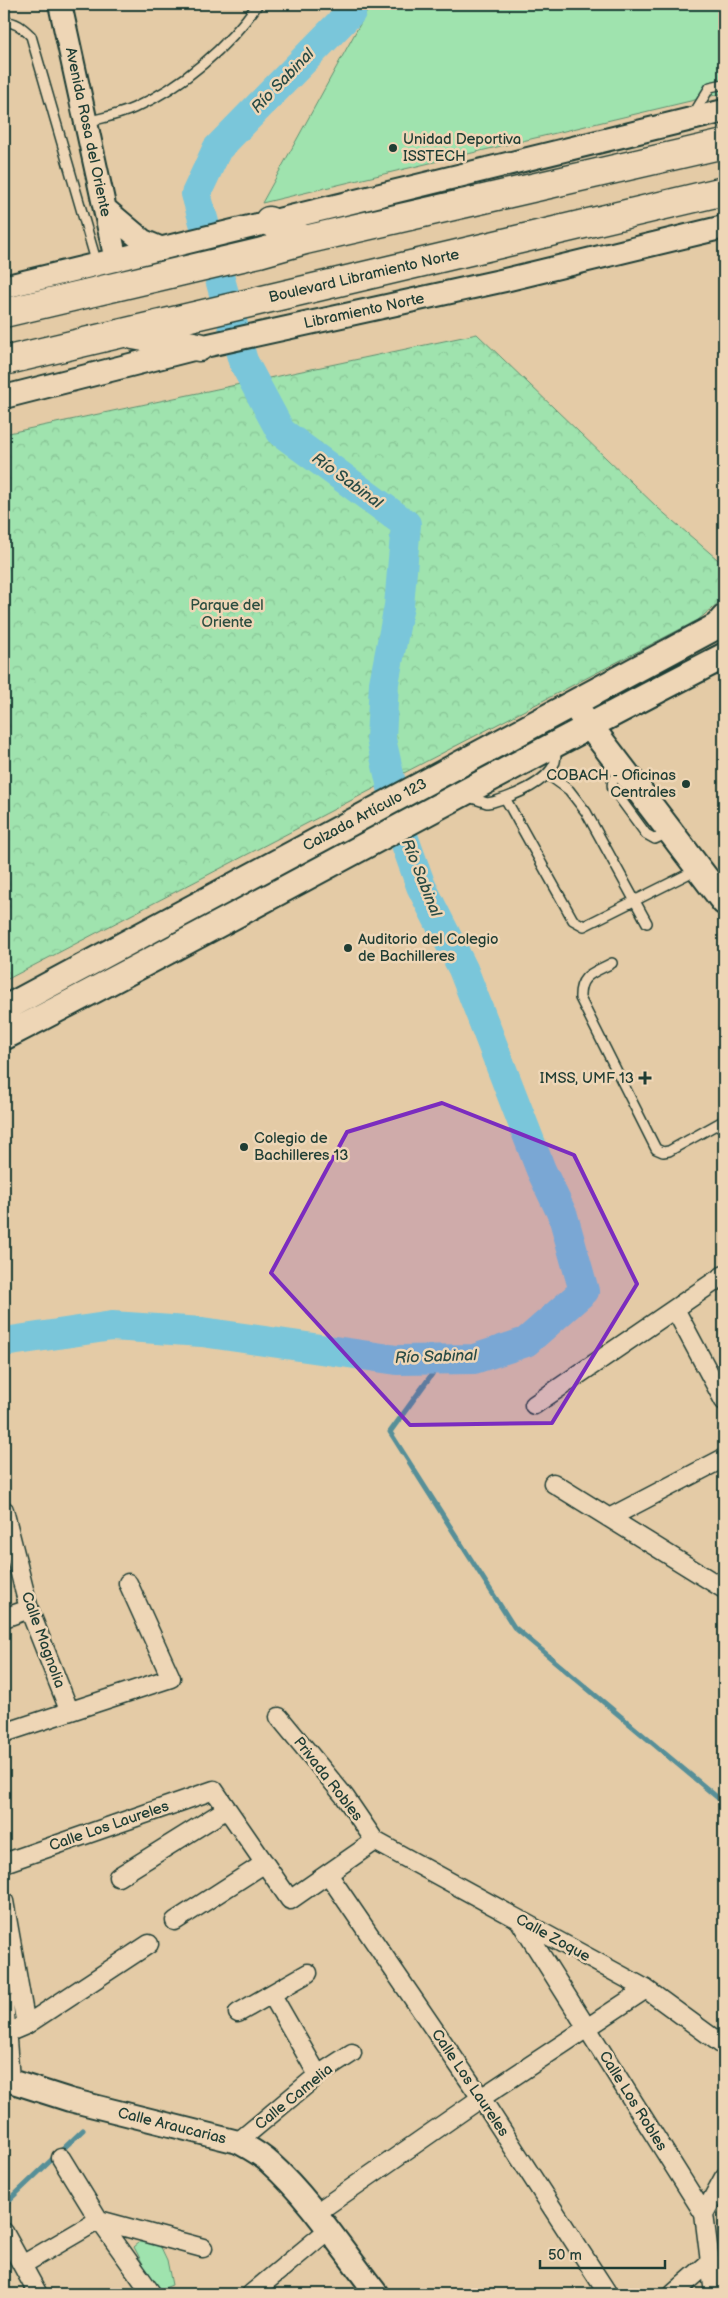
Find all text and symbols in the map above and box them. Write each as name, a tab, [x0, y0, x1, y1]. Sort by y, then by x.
water label: Río Sabinal	[248, 44, 319, 117]
street label: Avenida Rosa del Oriente	[61, 46, 115, 218]
place label: Unidad Deportiva ISSTECH	[403, 130, 521, 166]
marker: Unidad Deportiva ISSTECH	[387, 142, 399, 154]
street label: Boulevard Libramiento Norte	[267, 245, 461, 307]
street label: Libramiento Norte	[302, 289, 426, 333]
water label: Río Sabinal	[308, 449, 387, 514]
park label: Parque del Oriente	[190, 596, 264, 632]
place label: COBACH - Oficinas Centrales	[546, 766, 677, 802]
street label: Calzada Artículo 123	[300, 774, 430, 856]
marker: COBACH - Oficinas Centrales	[680, 778, 692, 790]
water label: Río Sabinal	[397, 836, 446, 921]
place label: Auditorio del Colegio de Bachilleres	[358, 930, 499, 966]
marker: Auditorio del Colegio de Bachilleres	[342, 942, 354, 954]
place label: IMSS, UMF 13	[540, 1069, 634, 1088]
marker: IMSS, UMF 13	[638, 1071, 652, 1085]
place label: Colegio de Bachilleres 13	[254, 1129, 349, 1165]
marker: Colegio de Bachilleres 13	[238, 1141, 250, 1153]
water label: Río Sabinal	[395, 1346, 479, 1368]
street label: Calle Magnolia	[17, 1589, 69, 1691]
street label: Privada Robles	[289, 1733, 367, 1825]
street label: Calle Los Laureles	[47, 1796, 172, 1855]
street label: Calle Zoque	[512, 1910, 594, 1966]
street label: Calle Los Laureles	[427, 2026, 513, 2141]
street label: Calle Los Robles	[595, 2048, 672, 2155]
street label: Calle Camelia	[251, 2060, 337, 2134]
street label: Calle Araucarias	[116, 2103, 229, 2149]
scale bar	[540, 2238, 666, 2270]
text: 50 m	[548, 2246, 582, 2265]

